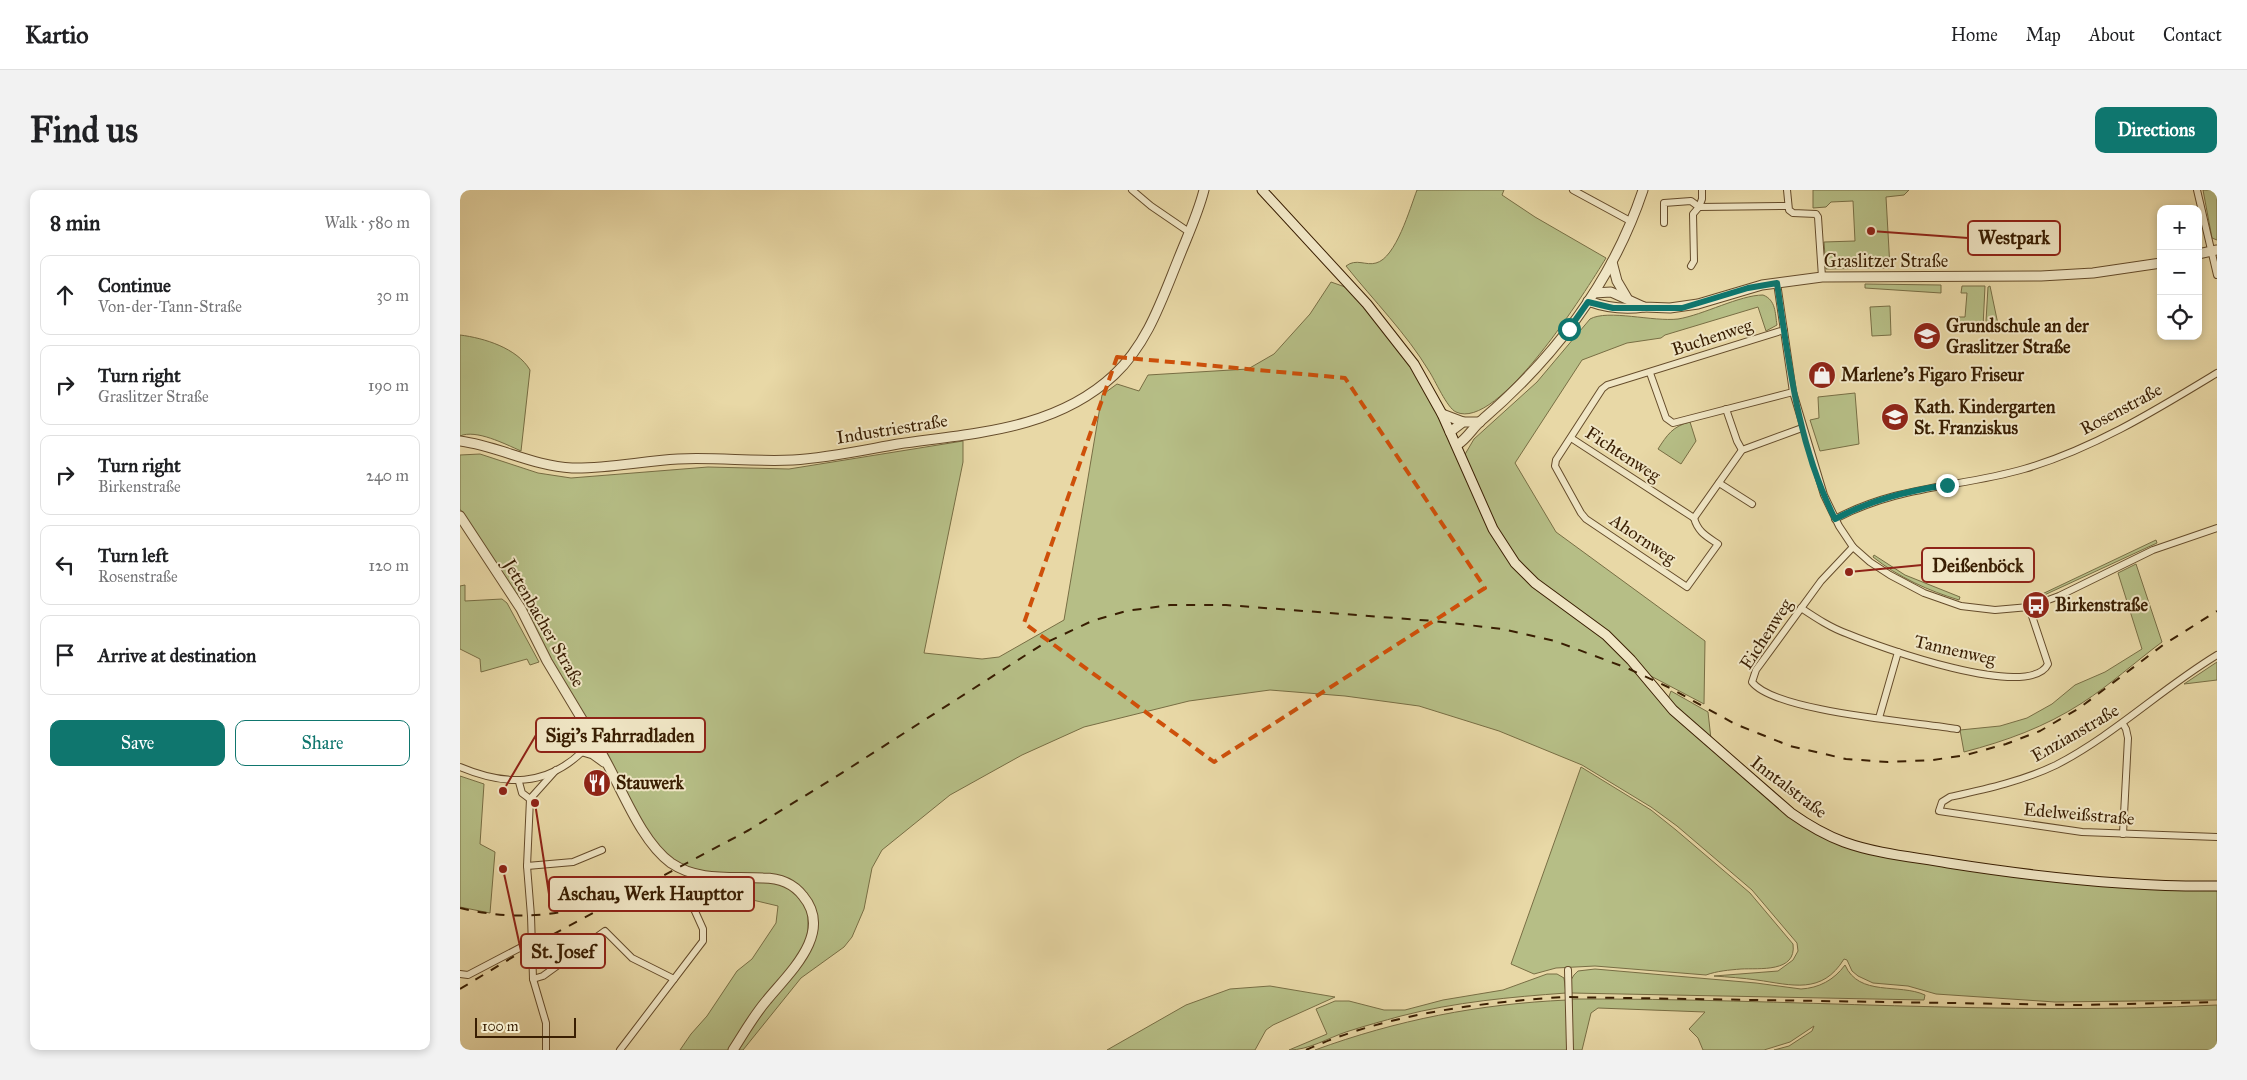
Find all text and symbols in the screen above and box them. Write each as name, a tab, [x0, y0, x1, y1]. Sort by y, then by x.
text: Kartio	[25, 20, 88, 50]
text: Home	[1951, 24, 1998, 46]
text: Map	[2026, 24, 2061, 46]
text: About	[2089, 24, 2135, 46]
text: Contact	[2163, 24, 2222, 46]
button: Directions	[2095, 107, 2217, 153]
text: Find us	[30, 109, 138, 152]
map controls	[2157, 205, 2202, 340]
button: +	[2157, 205, 2202, 250]
text: 8 min	[50, 210, 100, 236]
text: Walk · 580 m	[325, 213, 410, 232]
callout: Westpark	[1968, 221, 2060, 255]
text: Westpark	[1978, 226, 2051, 250]
street label: Graslitzer Straße	[1824, 250, 1948, 272]
button: −	[2157, 250, 2202, 295]
text: Continue	[98, 274, 171, 297]
icon: ahead	[51, 281, 79, 309]
text: 30 m	[376, 286, 409, 305]
button: locate	[2157, 295, 2202, 340]
text: Von-der-Tann-Straße	[98, 297, 242, 316]
street label: Buchenweg	[1669, 313, 1756, 361]
place label: Grundschule an der Graslitzer Straße	[1946, 315, 2090, 358]
route start	[1558, 318, 1581, 341]
school or university icon: Grundschule an der Graslitzer Straße	[1912, 321, 1942, 351]
shop icon: Marlene's Figaro Friseur	[1807, 360, 1837, 390]
text: Turn right	[98, 364, 181, 387]
place label: Marlene's Figaro Friseur	[1841, 364, 2025, 387]
icon: right	[51, 371, 79, 399]
text: 190 m	[368, 376, 409, 395]
street label: Rosenstraße	[2076, 378, 2166, 440]
text: Graslitzer Straße	[98, 387, 209, 406]
place label: Kath. Kindergarten St. Franziskus	[1914, 396, 2056, 439]
school or university icon: Kath. Kindergarten St. Franziskus	[1880, 402, 1910, 432]
street label: Industriestraße	[835, 409, 949, 449]
street label: Fichtenweg	[1581, 422, 1665, 488]
text: Turn right	[98, 454, 181, 477]
icon: right	[51, 461, 79, 489]
text: 240 m	[366, 466, 409, 485]
route end	[1936, 474, 1959, 497]
text: Birkenstraße	[98, 477, 181, 496]
street label: Ahornweg	[1604, 508, 1681, 570]
text: Turn left	[98, 544, 168, 567]
callout: Deißenböck	[1922, 548, 2034, 582]
icon: left	[51, 551, 79, 579]
street label: Jettenbacher Straße	[497, 553, 590, 691]
text: Deißenböck	[1932, 554, 2025, 577]
text: 120 m	[369, 556, 409, 575]
text: Rosenstraße	[98, 567, 178, 586]
bus stop icon: Birkenstraße	[2021, 590, 2051, 620]
street label: Eichenweg	[1735, 594, 1798, 674]
place label: Birkenstraße	[2055, 594, 2148, 616]
street label: Tannenweg	[1912, 630, 1998, 671]
icon: arrive	[51, 641, 79, 669]
text: Arrive at destination	[98, 644, 256, 667]
street label: Enzianstraße	[2027, 699, 2123, 767]
callout: Sigi's Fahrradladen	[536, 718, 705, 752]
button: Save	[50, 720, 225, 766]
button: Share	[235, 720, 410, 766]
text: Sigi's Fahrradladen	[545, 724, 695, 748]
street label: Inntalstraße	[1746, 751, 1832, 823]
restaurant icon: Stauwerk	[582, 768, 612, 798]
place label: Stauwerk	[616, 772, 685, 794]
street label: Edelweißstraße	[2022, 798, 2136, 830]
callout: Aschau, Werk Haupttor	[549, 877, 754, 911]
text: Aschau, Werk Haupttor	[557, 882, 744, 906]
callout: St. Josef	[521, 934, 605, 968]
text: St. Josef	[531, 940, 599, 964]
scale bar	[475, 1015, 576, 1038]
text: 100 m	[482, 1018, 519, 1035]

